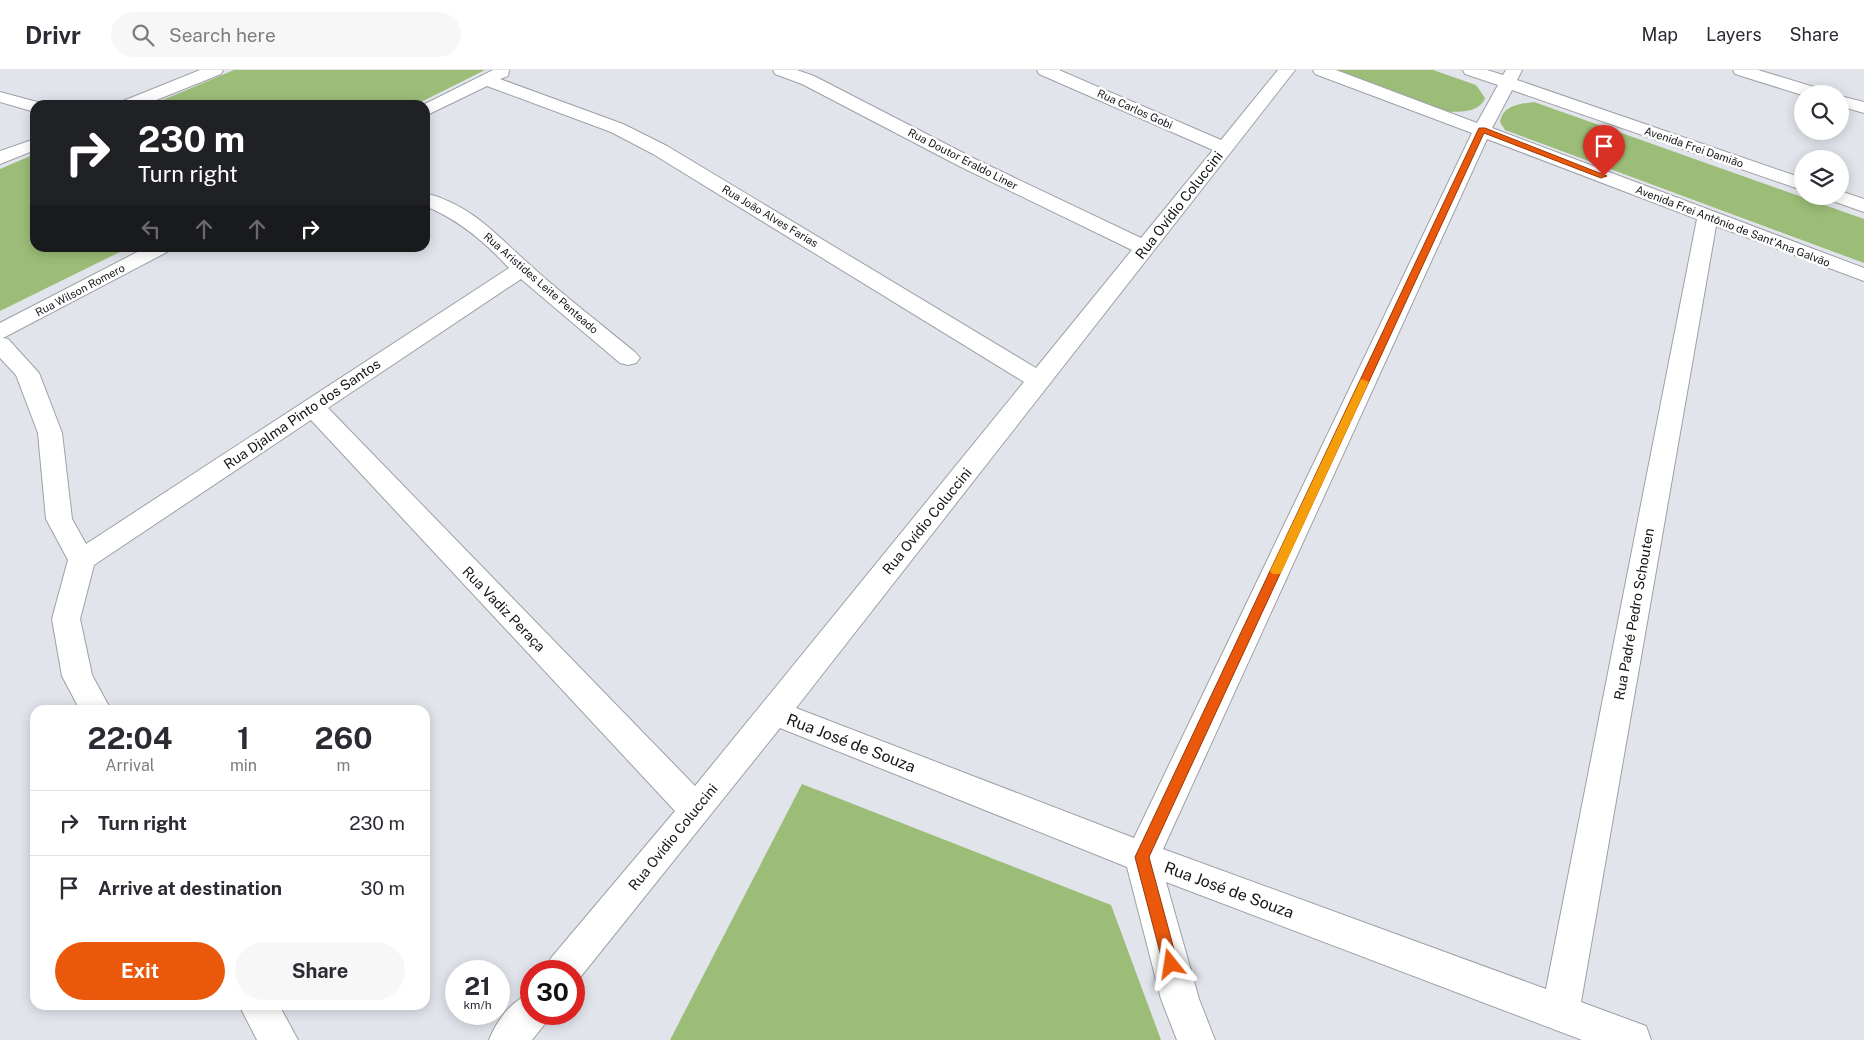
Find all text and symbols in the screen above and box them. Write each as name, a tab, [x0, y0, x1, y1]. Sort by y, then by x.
search box	[111, 12, 461, 57]
text: Drivr	[25, 21, 81, 49]
icon: search	[129, 21, 157, 49]
text: Search here	[169, 24, 276, 46]
text: Map	[1642, 24, 1678, 45]
text: Layers	[1706, 24, 1762, 45]
text: Share	[1790, 24, 1839, 45]
map controls	[1794, 85, 1849, 205]
button: search	[1794, 85, 1849, 140]
street label: Rua Carlos Gobi	[1095, 87, 1175, 131]
text: 230 m	[138, 119, 245, 160]
icon: right	[55, 120, 120, 185]
street label: Avenida Frei Damião	[1643, 124, 1745, 170]
pin	[1583, 125, 1625, 176]
street label: Rua Doutor Eraldo Liner	[906, 126, 1020, 192]
icon: arrive	[1590, 132, 1618, 160]
street label: Rua Ovídio Coluccini	[1132, 148, 1226, 262]
button: layers	[1794, 150, 1849, 205]
text: Turn right	[138, 161, 238, 187]
street label: Rua João Alves Farias	[720, 183, 820, 250]
street label: Avenida Frei Antônio de Sant'Ana Galvão	[1634, 183, 1832, 269]
icon: left	[137, 215, 165, 243]
icon: ahead	[190, 215, 218, 243]
icon: ahead	[243, 215, 271, 243]
icon: right	[296, 215, 324, 243]
street label: Rua Aristides Leite Penteado	[482, 230, 600, 336]
street label: Rua Wilson Romero	[33, 261, 127, 319]
street label: Rua Djalma Pinto dos Santos	[221, 356, 383, 472]
street label: Rua Ovídio Coluccini	[879, 465, 975, 577]
street label: Rua Padré Pedro Schouten	[1611, 527, 1657, 701]
street label: Rua Vadiz Peraça	[459, 563, 549, 655]
street label: Rua José de Souza	[784, 710, 918, 776]
text: 22:04	[87, 720, 173, 756]
text: 1	[237, 720, 250, 756]
text: 260	[314, 720, 373, 756]
text: Arrival	[105, 756, 155, 775]
text: min	[230, 756, 257, 775]
text: m	[337, 756, 350, 775]
street label: Rua Ovídio Coluccini	[625, 781, 721, 893]
icon: right	[55, 809, 83, 837]
text: Turn right	[98, 812, 187, 834]
text: 230 m	[349, 812, 405, 834]
street label: Rua José de Souza	[1162, 858, 1296, 922]
icon: arrive	[55, 874, 83, 902]
text: Arrive at destination	[98, 877, 282, 899]
text: 30 m	[360, 877, 405, 899]
position arrow	[1144, 937, 1196, 989]
button: Exit	[55, 942, 225, 1000]
button: Share	[235, 942, 405, 1000]
speed limit sign: 30	[520, 960, 585, 1025]
text: 21	[464, 971, 491, 1001]
text: km/h	[463, 998, 492, 1012]

